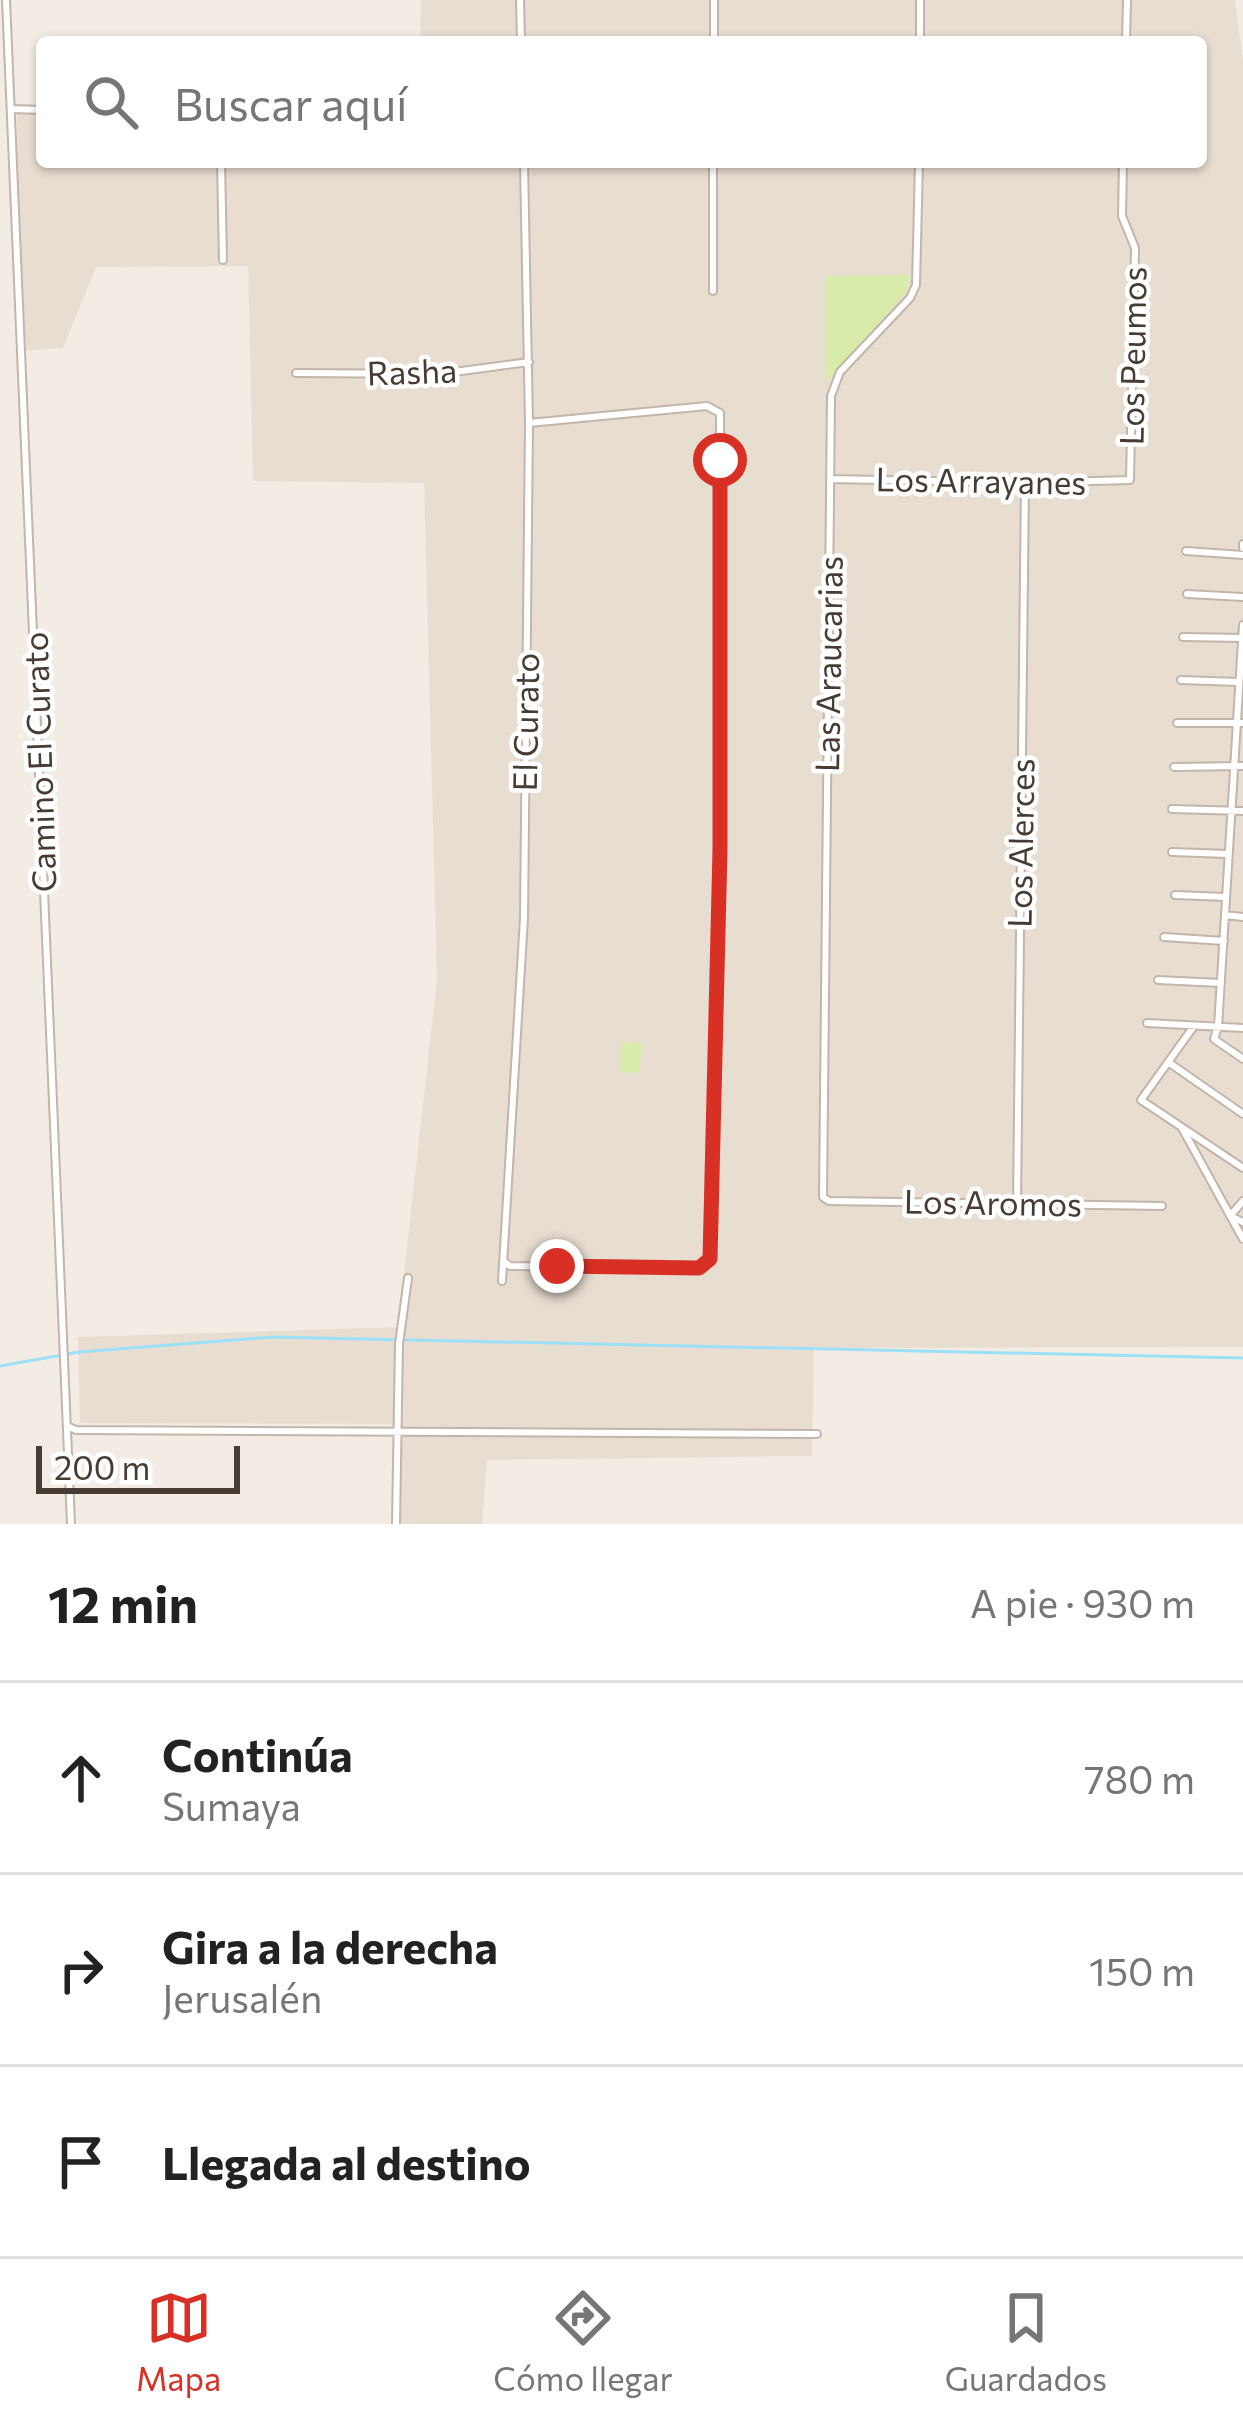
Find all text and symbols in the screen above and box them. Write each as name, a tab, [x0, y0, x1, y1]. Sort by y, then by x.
search box	[36, 36, 1207, 168]
icon: search	[78, 69, 144, 135]
text: Buscar aquí	[174, 75, 408, 130]
street label: Los Peumos	[1109, 266, 1154, 446]
street label: Rasha	[366, 348, 458, 393]
route start	[693, 433, 747, 487]
street label: Los Arrayanes	[875, 457, 1087, 502]
street label: Las Araucarias	[805, 555, 850, 772]
street label: Camino El Curato	[13, 631, 64, 893]
street label: El Curato	[503, 652, 546, 792]
street label: Los Alerces	[998, 758, 1041, 928]
street label: Los Aromos	[904, 1179, 1082, 1224]
route end	[530, 1239, 584, 1293]
scale bar	[36, 1440, 240, 1493]
text: 200 m	[54, 1446, 150, 1487]
text: 12 min	[48, 1571, 198, 1634]
text: A pie · 930 m	[970, 1578, 1195, 1626]
text: Continúa	[162, 1726, 353, 1781]
icon: ahead	[48, 1745, 114, 1811]
text: 780 m	[1084, 1754, 1195, 1802]
text: Sumaya	[162, 1781, 301, 1829]
text: Gira a la derecha	[162, 1918, 498, 1973]
icon: right	[48, 1937, 114, 2003]
text: 150 m	[1089, 1946, 1195, 1994]
text: Jerusalén	[162, 1973, 322, 2021]
icon: arrive	[48, 2129, 114, 2195]
text: Llegada al destino	[162, 2134, 531, 2189]
tab: Mapa	[136, 2285, 221, 2398]
tab: Cómo llegar	[493, 2285, 673, 2398]
tab: Guardados	[945, 2285, 1107, 2398]

